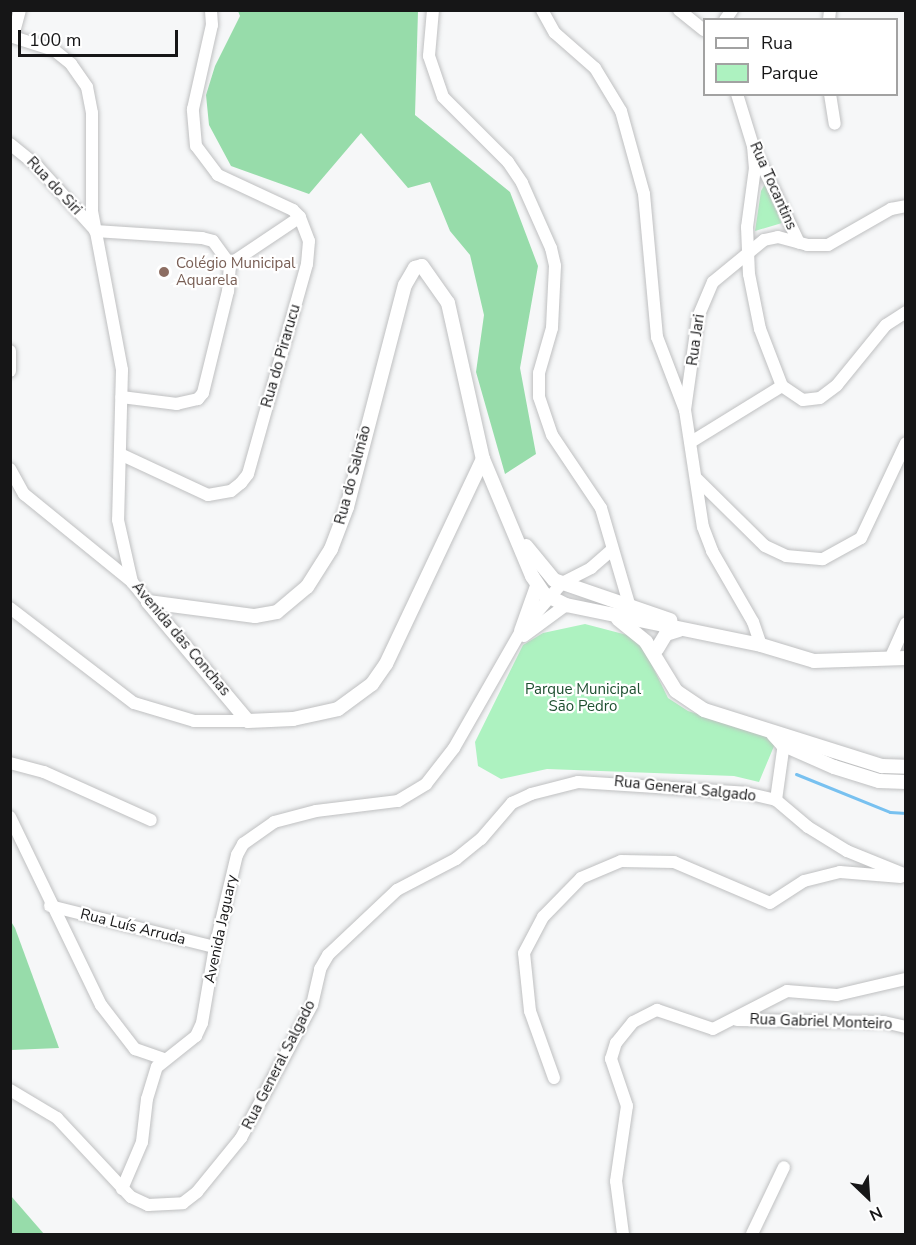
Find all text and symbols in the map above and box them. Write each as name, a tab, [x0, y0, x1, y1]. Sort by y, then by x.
scale bar	[21, 18, 182, 56]
legend	[703, 18, 898, 96]
text: 100 m	[29, 28, 81, 52]
text: Rua	[761, 31, 793, 55]
text: Parque	[761, 61, 818, 85]
street label: Rua Tocantins	[746, 139, 800, 233]
street label: Rua do Siri	[23, 153, 85, 219]
place label: Colégio Municipal Aquarela	[176, 254, 296, 289]
marker: Colégio Municipal Aquarela	[157, 265, 171, 279]
street label: Rua do Pirarucu	[258, 302, 304, 410]
street label: Rua Jari	[683, 313, 709, 367]
street label: Rua do Salmão	[331, 423, 375, 527]
street label: Avenida das Conchas	[128, 578, 234, 700]
park label: Parque Municipal São Pedro	[525, 680, 641, 715]
street label: Rua General Salgado	[613, 773, 757, 805]
street label: Avenida Jaguary	[201, 873, 241, 985]
street label: Rua Luís Arruda	[78, 905, 188, 949]
street label: Rua General Salgado	[239, 997, 319, 1133]
street label: Rua Gabriel Monteiro	[749, 1011, 893, 1033]
north arrow	[838, 1167, 898, 1227]
text: N	[866, 1201, 886, 1226]

